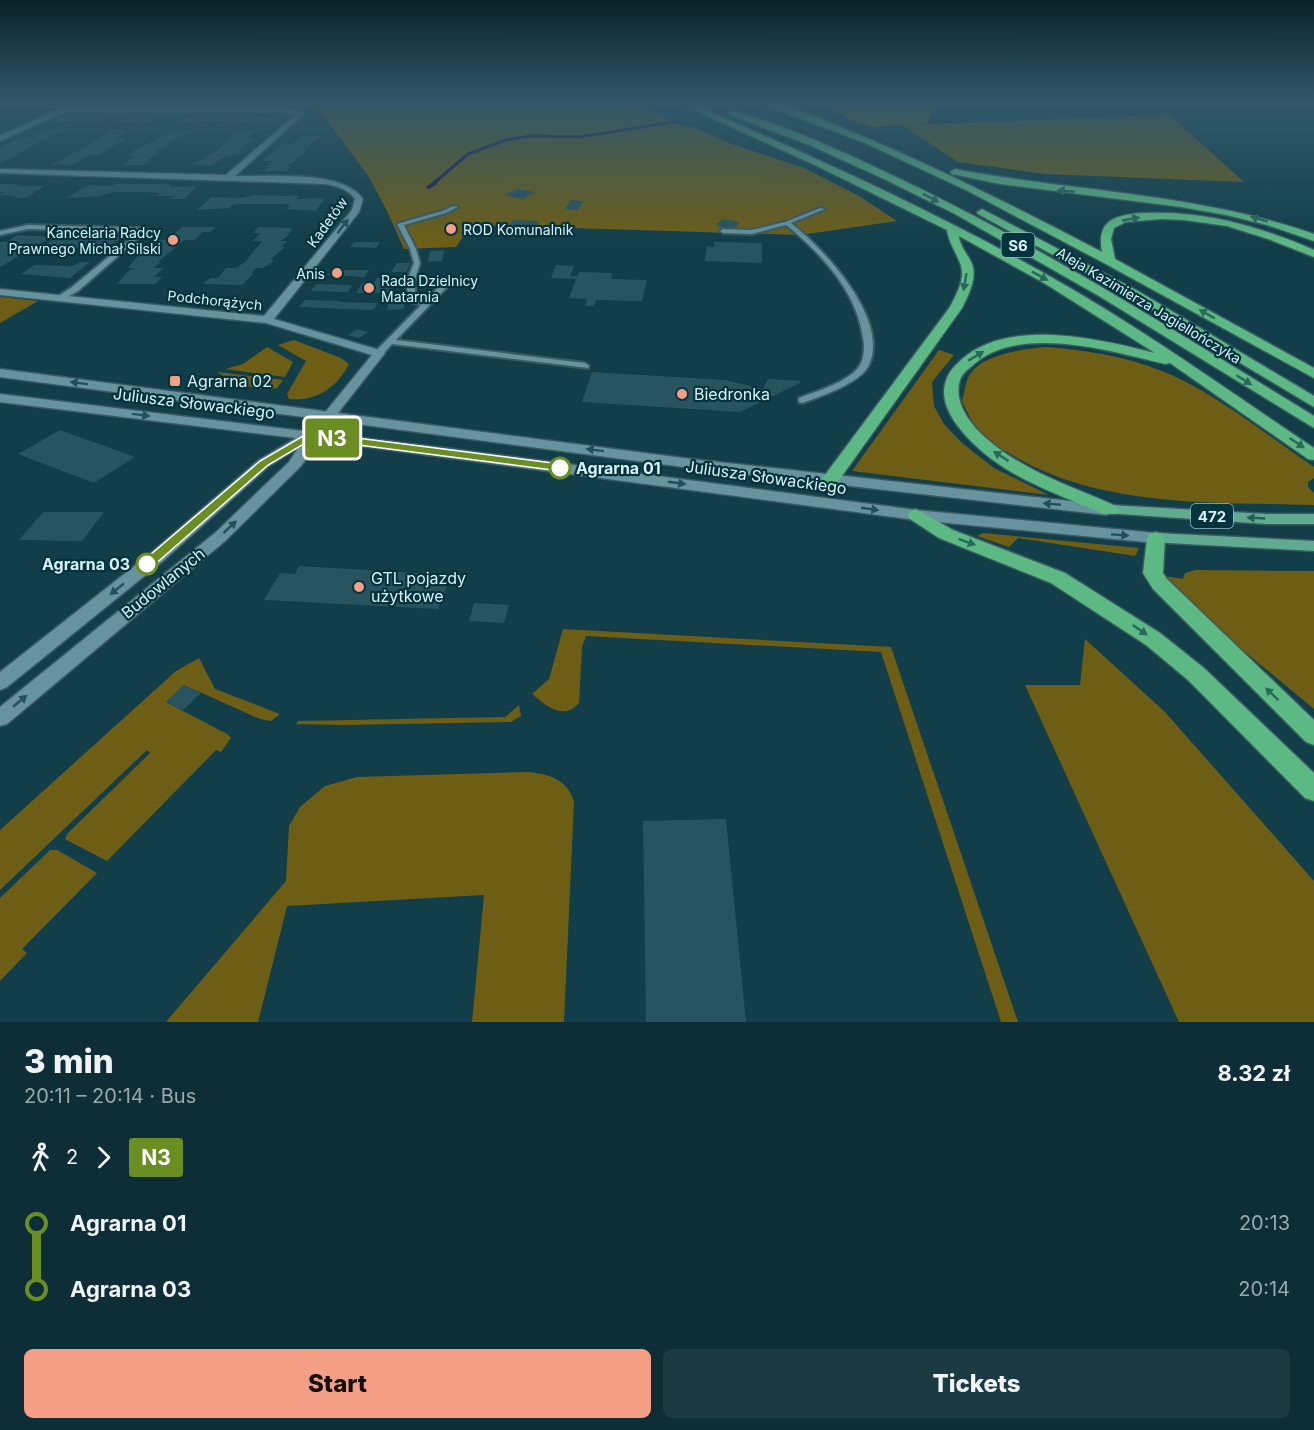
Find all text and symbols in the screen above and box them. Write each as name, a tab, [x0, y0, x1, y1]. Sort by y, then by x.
one-way arrow	[1057, 186, 1076, 196]
one-way arrow	[922, 193, 939, 203]
street label: Kadetów	[303, 194, 351, 250]
one-way arrow	[1122, 214, 1141, 223]
one-way arrow	[1250, 214, 1268, 223]
one-way arrow	[337, 218, 350, 234]
place label: ROD Komunalnik	[463, 221, 574, 238]
marker: ROD Komunalnik	[444, 222, 458, 236]
place label: Kancelaria Radcy Prawnego Michał Silski	[8, 224, 161, 257]
marker: Kancelaria Radcy Prawnego Michał Silski	[166, 233, 180, 247]
road number: S6	[1002, 233, 1034, 257]
street label: Aleja Kazimierza Jagiellończyka	[1054, 243, 1244, 367]
place label: Anis	[296, 265, 325, 282]
marker: Anis	[330, 266, 344, 280]
one-way arrow	[1032, 271, 1049, 281]
place label: Rada Dzielnicy Matarnia	[381, 272, 478, 305]
one-way arrow	[960, 273, 969, 292]
marker: Rada Dzielnicy Matarnia	[362, 281, 376, 295]
street label: Podchorążych	[167, 287, 263, 313]
one-way arrow	[1199, 309, 1215, 320]
one-way arrow	[968, 351, 985, 361]
place label: Agrarna 02	[187, 371, 272, 391]
marker: Agrarna 02	[168, 374, 182, 388]
one-way arrow	[1236, 374, 1252, 386]
one-way arrow	[70, 378, 89, 387]
street label: Juliusza Słowackiego	[112, 383, 276, 423]
place label: Biedronka	[694, 384, 770, 404]
marker: Biedronka	[675, 387, 689, 401]
one-way arrow	[132, 410, 151, 419]
line badge: N3	[305, 418, 359, 458]
text: N3	[317, 426, 347, 451]
one-way arrow	[1288, 437, 1304, 449]
one-way arrow	[586, 445, 605, 455]
one-way arrow	[993, 451, 1009, 462]
street label: Juliusza Słowackiego	[684, 456, 848, 498]
marker: Agrarna 01	[549, 457, 571, 479]
place label: Agrarna 01	[576, 458, 661, 478]
one-way arrow	[667, 479, 686, 488]
one-way arrow	[1042, 499, 1061, 509]
one-way arrow	[861, 504, 880, 513]
road number: 472	[1191, 504, 1233, 528]
one-way arrow	[1246, 513, 1265, 523]
one-way arrow	[222, 521, 237, 534]
one-way arrow	[1111, 530, 1130, 540]
one-way arrow	[958, 537, 976, 547]
street label: Budowlanych	[117, 543, 209, 623]
marker: Agrarna 03	[136, 553, 158, 575]
place label: Agrarna 03	[42, 554, 130, 574]
place label: GTL pojazdy użytkowe	[371, 568, 466, 606]
marker: GTL pojazdy użytkowe	[352, 580, 366, 594]
one-way arrow	[109, 582, 125, 595]
one-way arrow	[1132, 624, 1148, 635]
one-way arrow	[1265, 688, 1280, 701]
one-way arrow	[12, 695, 27, 708]
text: 3 min	[24, 1041, 114, 1081]
text: 8.32 zł	[1217, 1060, 1290, 1086]
text: 20:11 – 20:14 · Bus	[24, 1084, 196, 1108]
icon: walk	[24, 1141, 57, 1174]
icon: forward	[87, 1141, 120, 1174]
text: 2	[66, 1145, 78, 1169]
text: N3	[141, 1145, 171, 1170]
text: Agrarna 01	[70, 1210, 186, 1236]
text: 20:13	[1239, 1211, 1290, 1235]
text: Agrarna 03	[70, 1276, 191, 1302]
text: 20:14	[1238, 1277, 1290, 1301]
button: Start	[24, 1349, 651, 1418]
button: Tickets	[663, 1349, 1290, 1418]

